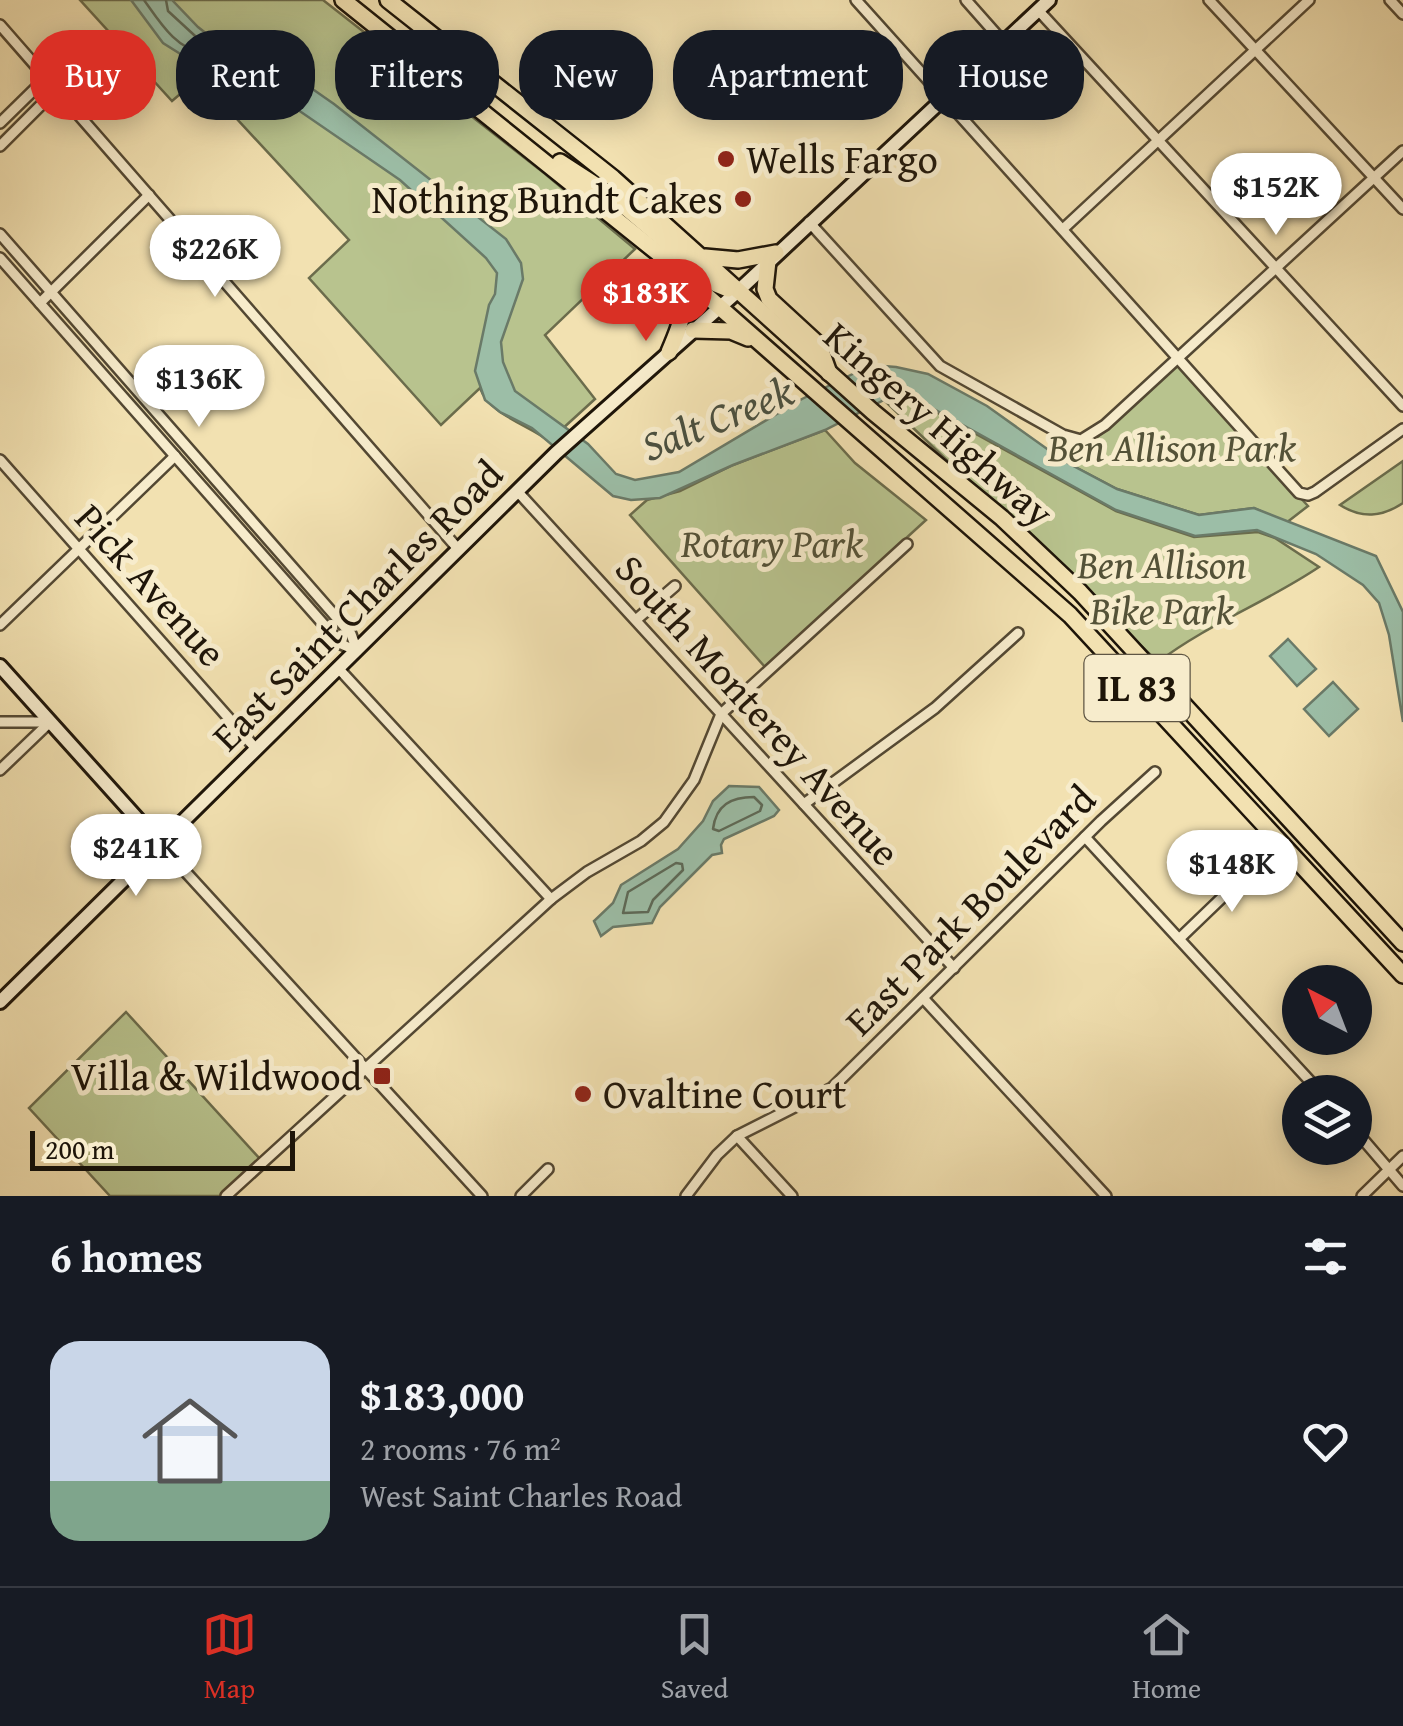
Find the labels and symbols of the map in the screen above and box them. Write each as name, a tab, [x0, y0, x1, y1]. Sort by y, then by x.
place label: Wells Fargo	[746, 129, 938, 188]
marker: Wells Fargo	[715, 148, 737, 170]
pin: $152K	[1206, 153, 1346, 238]
place label: Nothing Bundt Cakes	[372, 169, 723, 228]
marker: Nothing Bundt Cakes	[732, 188, 754, 210]
pin: $226K	[145, 215, 285, 300]
pin: $183K	[576, 259, 716, 344]
street label: Kingery Highway	[811, 307, 1067, 540]
pin: $136K	[129, 345, 269, 430]
water label: Salt Creek	[632, 359, 803, 476]
park label: Ben Allison Park	[1047, 417, 1297, 476]
street label: East Saint Charles Road	[198, 445, 516, 764]
street label: Pick Avenue	[62, 490, 241, 679]
park label: Rotary Park	[680, 513, 864, 572]
park label: Ben Allison Bike Park	[1076, 534, 1247, 639]
street label: South Monterey Avenue	[602, 541, 915, 879]
road number: IL 83	[1084, 655, 1190, 721]
street label: East Park Boulevard	[831, 770, 1109, 1049]
pin: $241K	[66, 814, 206, 899]
pin: $148K	[1162, 830, 1302, 915]
north arrow	[1282, 965, 1372, 1055]
place label: Villa & Wildwood	[71, 1046, 363, 1105]
place label: Ovaltine Court	[603, 1064, 846, 1123]
marker: Villa & Wildwood	[371, 1065, 393, 1087]
marker: Ovaltine Court	[572, 1083, 594, 1105]
scale bar	[30, 1126, 295, 1170]

